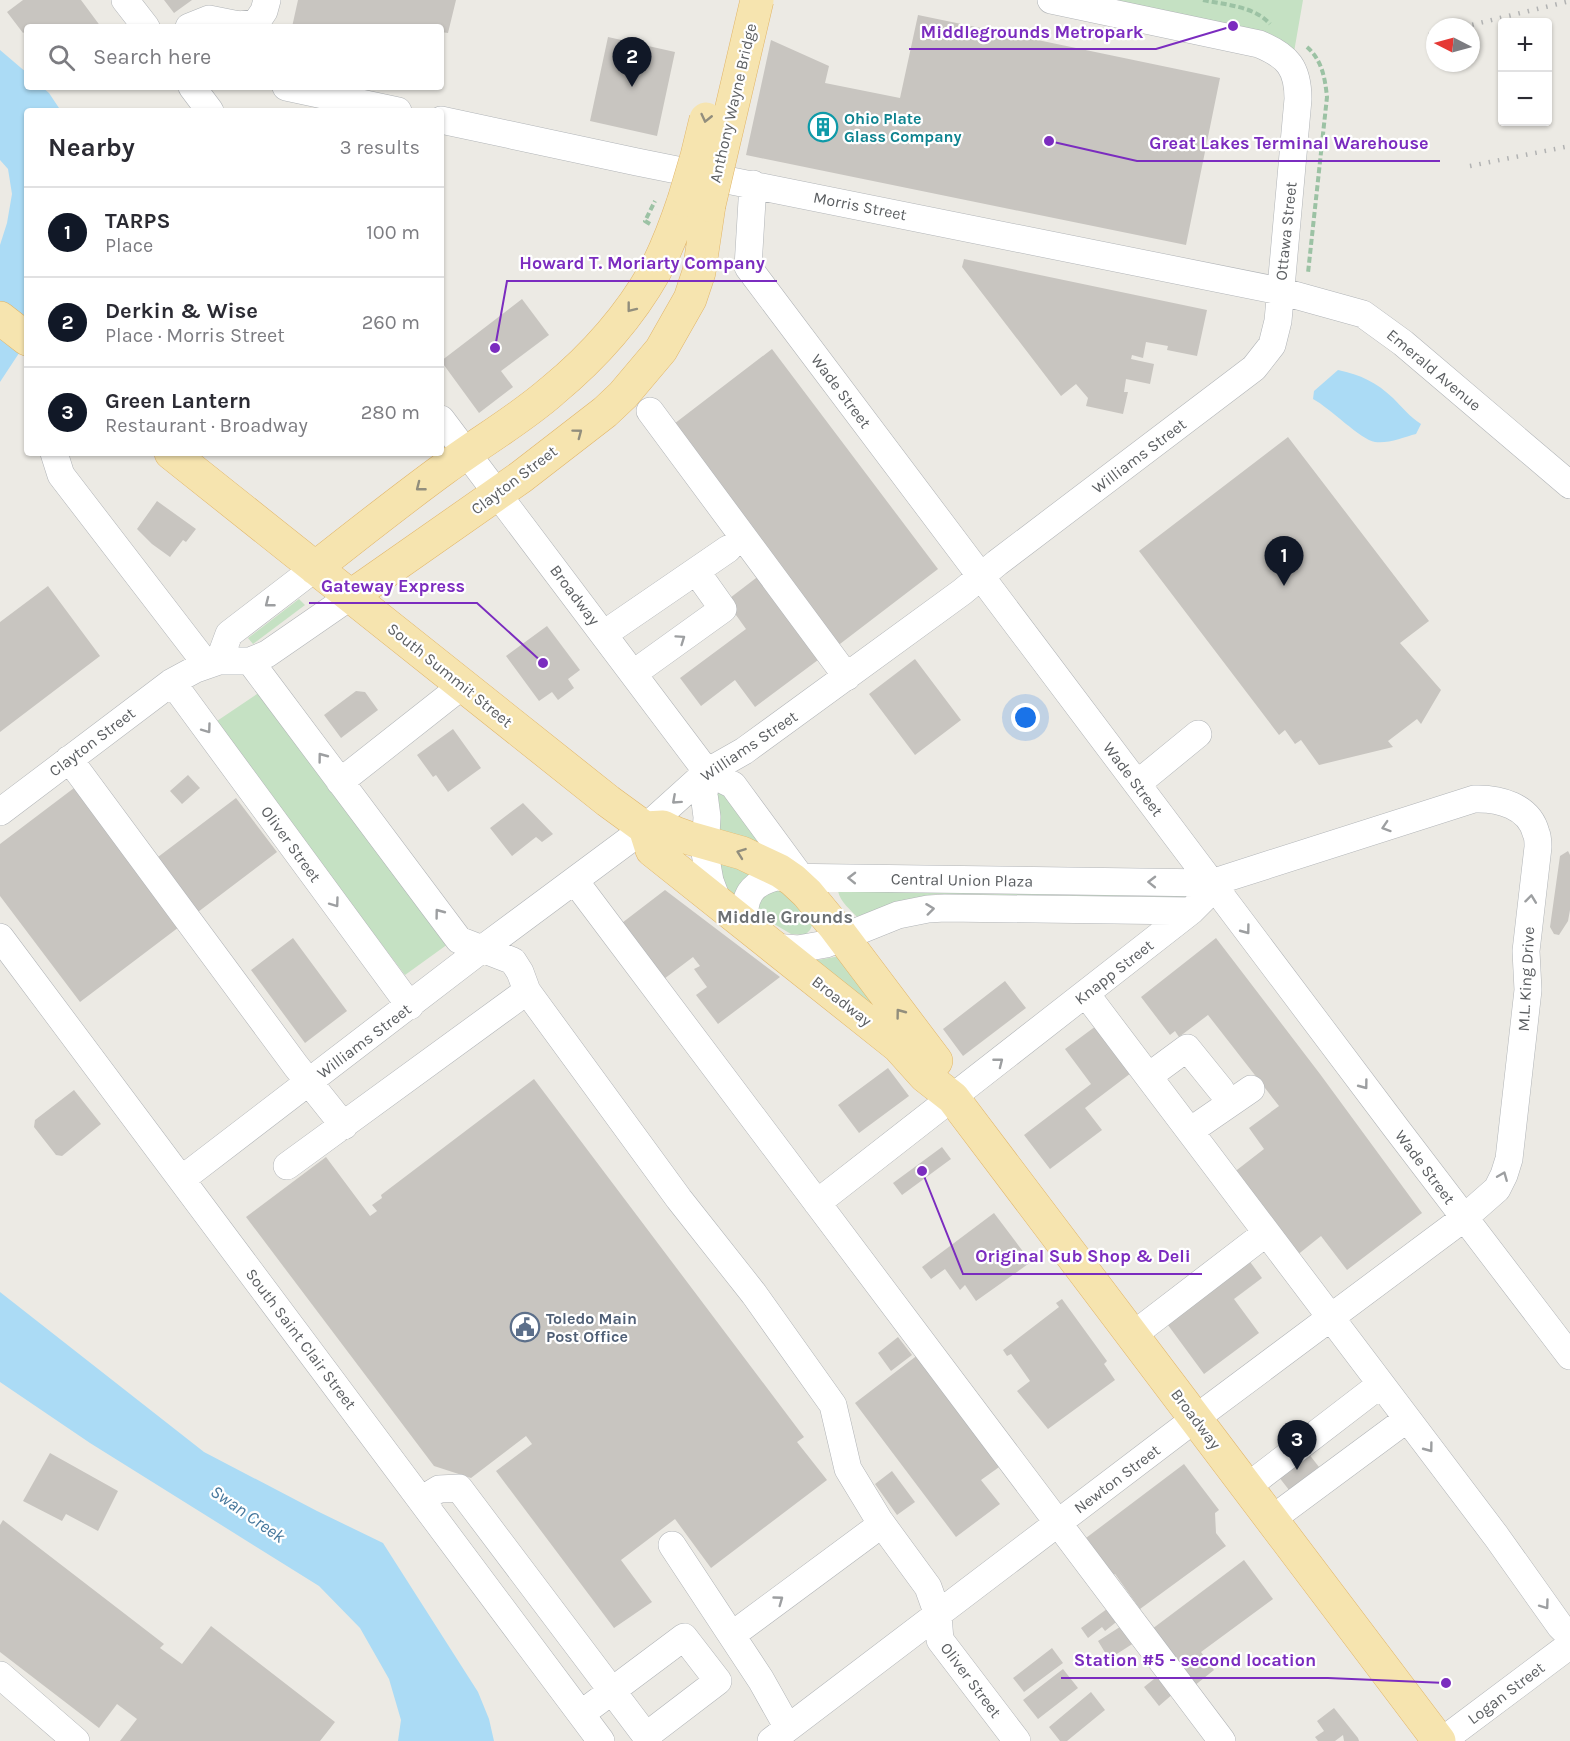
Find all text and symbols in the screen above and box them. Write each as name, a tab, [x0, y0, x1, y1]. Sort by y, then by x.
callout: Middlegrounds Metropark	[909, 13, 1156, 49]
north arrow	[1426, 18, 1480, 72]
map controls	[1498, 18, 1552, 126]
button: +	[1498, 18, 1552, 72]
street label: Anthony Wayne Bridge	[705, 21, 761, 185]
text: Middlegrounds Metropark	[921, 21, 1144, 43]
search box	[24, 24, 444, 90]
pin: 2	[612, 38, 652, 87]
icon: search	[45, 41, 78, 74]
text: Search here	[93, 44, 211, 70]
button: −	[1498, 72, 1552, 126]
place label: Ohio Plate Glass Company	[844, 109, 962, 146]
building icon: Ohio Plate Glass Company	[807, 111, 839, 143]
one-way arrow	[700, 113, 713, 123]
callout: Great Lakes Terminal Warehouse	[1137, 125, 1440, 161]
text: Nearby	[48, 132, 135, 163]
text: Great Lakes Terminal Warehouse	[1149, 132, 1429, 154]
text: 3 results	[340, 136, 420, 159]
street label: Ottawa Street	[1271, 181, 1301, 281]
street label: Morris Street	[812, 188, 908, 224]
text: TARPS	[105, 208, 170, 234]
text: 1	[64, 221, 71, 244]
text: 100 m	[366, 221, 420, 244]
text: Place	[105, 234, 153, 257]
callout: Howard T. Moriarty Company	[507, 245, 777, 281]
text: Howard T. Moriarty Company	[519, 252, 765, 274]
text: Derkin & Wise	[105, 298, 258, 324]
one-way arrow	[627, 302, 638, 313]
text: 2	[61, 311, 74, 334]
text: 260 m	[362, 311, 420, 334]
text: Place · Morris Street	[105, 324, 285, 347]
street label: Emerald Avenue	[1383, 325, 1485, 415]
street label: Wade Street	[807, 350, 875, 432]
text: Green Lantern	[105, 388, 251, 414]
text: 3	[61, 401, 74, 424]
text: 280 m	[361, 401, 420, 424]
text: Restaurant · Broadway	[105, 414, 308, 437]
street label: Williams Street	[1088, 414, 1190, 498]
one-way arrow	[572, 429, 583, 440]
street label: Clayton Street	[467, 442, 561, 518]
one-way arrow	[416, 480, 427, 491]
pin: 1	[1264, 536, 1304, 586]
street label: Broadway	[546, 561, 604, 629]
callout: Gateway Express	[309, 567, 477, 603]
text: Gateway Express	[321, 575, 465, 597]
one-way arrow	[264, 595, 275, 606]
street label: South Summit Street	[384, 619, 516, 731]
one-way arrow	[674, 635, 685, 646]
your location	[1011, 703, 1040, 732]
street label: Clayton Street	[45, 704, 139, 780]
street label: Williams Street	[697, 707, 801, 785]
one-way arrow	[199, 723, 210, 734]
street label: Wade Street	[1099, 738, 1167, 820]
one-way arrow	[318, 753, 329, 764]
one-way arrow	[672, 793, 683, 804]
street label: Oliver Street	[257, 802, 325, 886]
one-way arrow	[1381, 820, 1392, 832]
one-way arrow	[736, 848, 747, 861]
street label: Central Union Plaza	[891, 869, 1033, 891]
one-way arrow	[848, 872, 857, 885]
one-way arrow	[1148, 876, 1157, 888]
one-way arrow	[1525, 895, 1537, 904]
one-way arrow	[328, 897, 339, 908]
one-way arrow	[926, 903, 935, 916]
district label: Middle Grounds	[717, 906, 853, 928]
one-way arrow	[435, 909, 446, 920]
one-way arrow	[1239, 923, 1250, 934]
street label: M.L. King Drive	[1514, 926, 1538, 1032]
street label: Knapp Street	[1071, 935, 1157, 1009]
street label: Broadway	[808, 972, 876, 1031]
street label: Williams Street	[313, 999, 415, 1083]
one-way arrow	[897, 1009, 908, 1020]
one-way arrow	[992, 1059, 1003, 1070]
one-way arrow	[1357, 1079, 1368, 1090]
street label: Wade Street	[1391, 1126, 1459, 1208]
one-way arrow	[1496, 1171, 1508, 1182]
callout: Original Sub Shop & Deli	[963, 1238, 1202, 1274]
text: Original Sub Shop & Deli	[975, 1245, 1191, 1267]
street label: South Saint Clair Street	[242, 1265, 360, 1413]
place label: Toledo Main Post Office	[546, 1309, 637, 1346]
public building icon: Toledo Main Post Office	[509, 1311, 541, 1343]
street label: Broadway	[1167, 1385, 1225, 1453]
pin: 3	[1278, 1420, 1316, 1470]
street label: Newton Street	[1070, 1440, 1164, 1518]
one-way arrow	[1422, 1442, 1433, 1453]
water label: Swan Creek	[206, 1480, 290, 1548]
one-way arrow	[773, 1596, 784, 1607]
one-way arrow	[1538, 1598, 1549, 1609]
street label: Oliver Street	[937, 1639, 1005, 1721]
callout: Station #5 - second location	[1061, 1642, 1328, 1678]
text: Station #5 - second location	[1074, 1649, 1316, 1671]
street label: Logan Street	[1464, 1658, 1548, 1728]

